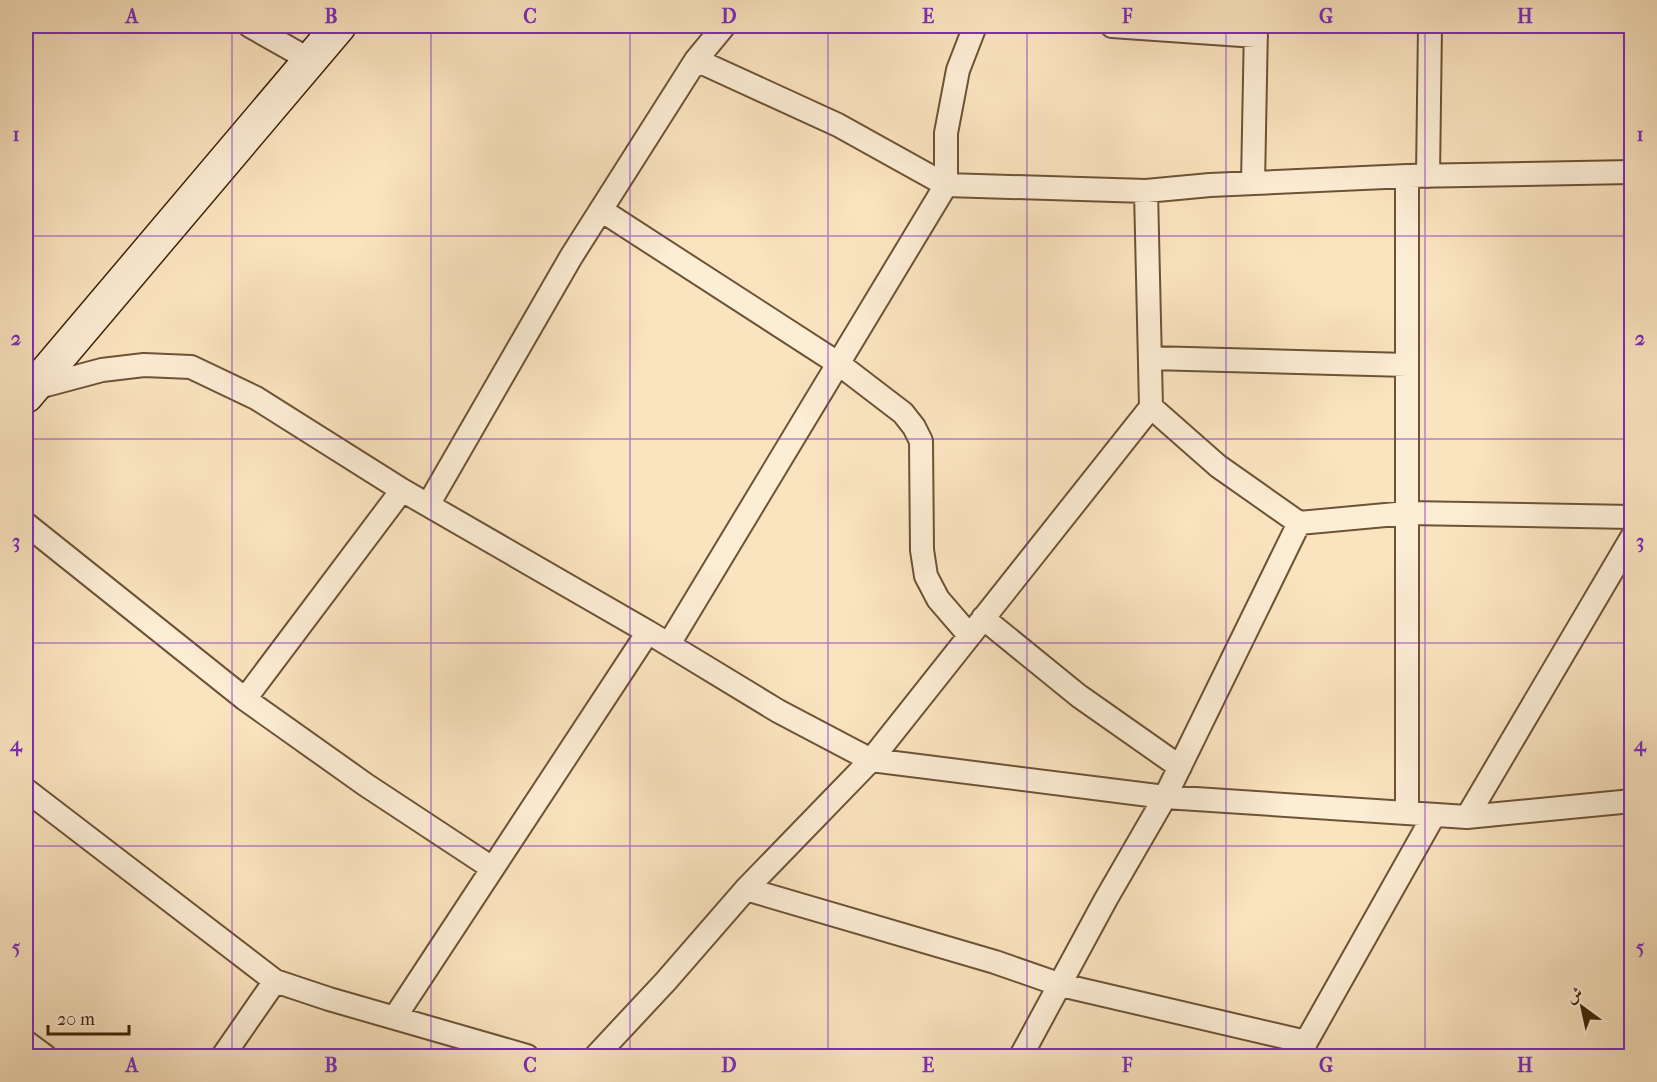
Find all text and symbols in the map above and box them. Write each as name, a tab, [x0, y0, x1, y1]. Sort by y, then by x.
text: A	[124, 5, 140, 28]
text: B	[324, 5, 338, 28]
text: C	[523, 5, 537, 28]
text: D	[721, 5, 737, 28]
text: E	[922, 5, 934, 28]
text: F	[1121, 5, 1133, 28]
text: G	[1319, 5, 1333, 28]
text: H	[1517, 5, 1533, 28]
text: 1	[12, 123, 20, 146]
text: 1	[1636, 123, 1644, 146]
text: 2	[11, 327, 21, 350]
text: 2	[1635, 327, 1645, 350]
text: 3	[12, 530, 20, 553]
text: 3	[1636, 530, 1644, 553]
text: 4	[9, 733, 23, 757]
text: 4	[1633, 733, 1647, 757]
text: 5	[12, 936, 21, 959]
text: 5	[1636, 936, 1645, 959]
north arrow	[1552, 977, 1612, 1037]
text: ش	[1562, 983, 1586, 1007]
scale bar	[48, 998, 129, 1036]
text: 20 m	[57, 1009, 95, 1030]
text: A	[124, 1054, 140, 1077]
text: B	[324, 1054, 338, 1077]
text: C	[523, 1054, 537, 1077]
text: D	[721, 1054, 737, 1077]
text: E	[922, 1054, 934, 1077]
text: F	[1121, 1054, 1133, 1077]
text: G	[1319, 1054, 1333, 1077]
text: H	[1517, 1054, 1533, 1077]

